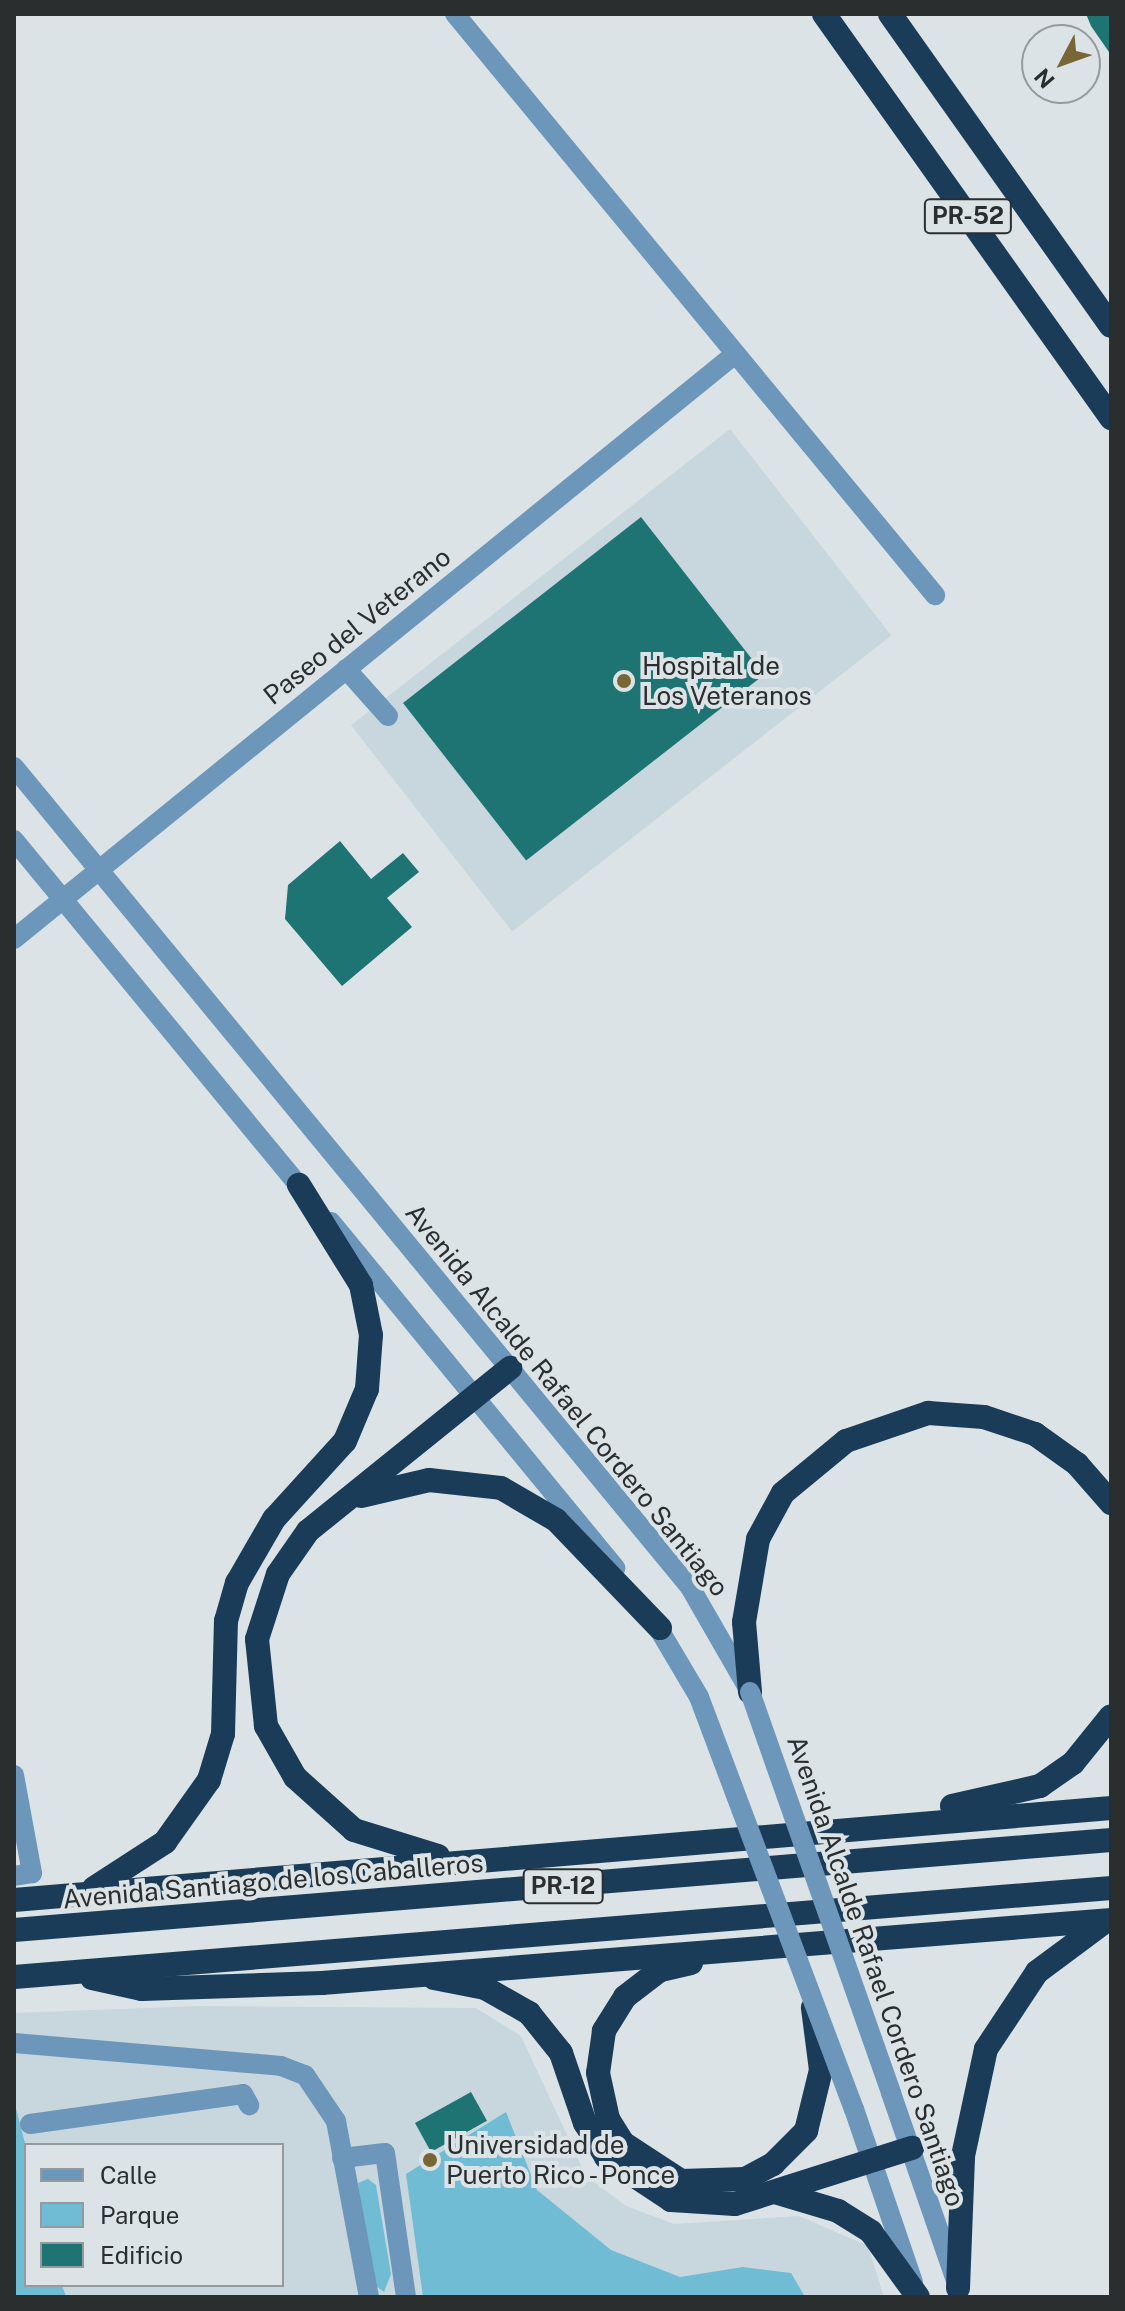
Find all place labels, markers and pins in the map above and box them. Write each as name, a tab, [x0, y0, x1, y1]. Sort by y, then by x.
place label: Hospital de Los Veteranos	[642, 650, 812, 712]
marker: Hospital de Los Veteranos	[613, 670, 635, 692]
place label: Universidad de Puerto Rico - Ponce	[446, 2129, 683, 2190]
marker: Universidad de Puerto Rico - Ponce	[421, 2151, 439, 2169]

